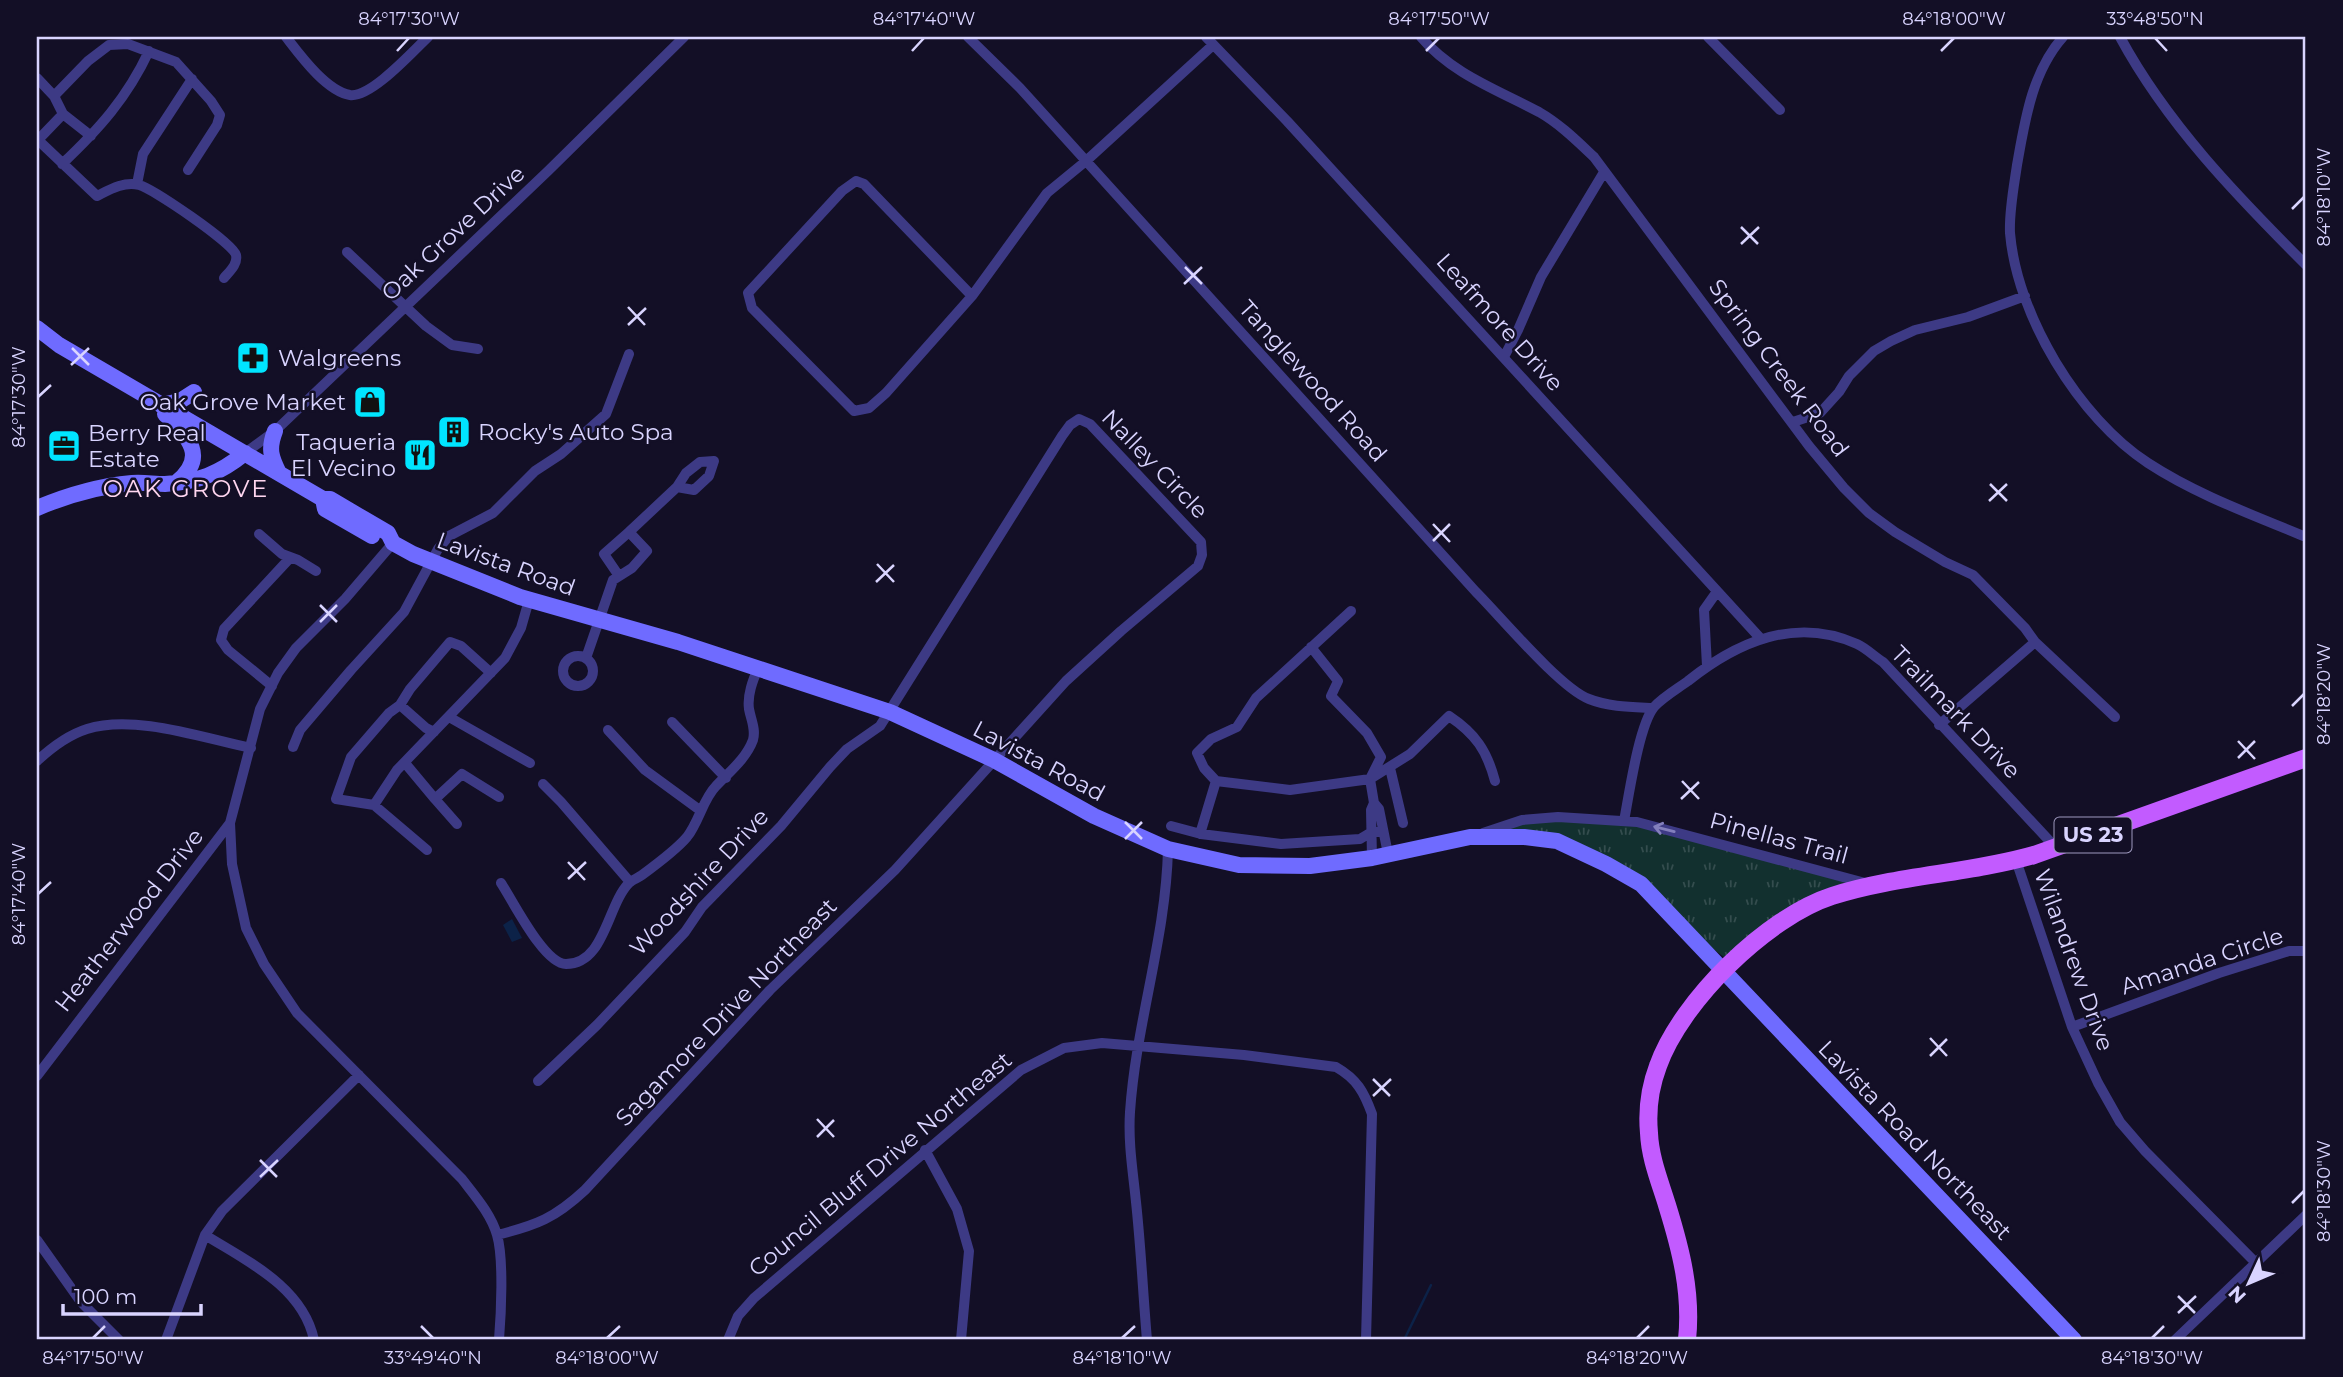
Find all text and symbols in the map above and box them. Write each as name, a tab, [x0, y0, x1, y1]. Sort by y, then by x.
text: 84°17'30"W	[358, 8, 460, 30]
text: 84°17'40"W	[873, 8, 975, 30]
text: 84°17'50"W	[1388, 8, 1490, 30]
text: 84°18'00"W	[1902, 8, 2006, 30]
text: 33°48'50"N	[2106, 8, 2204, 30]
text: 84°18'10"W	[2313, 148, 2335, 246]
street label: Oak Grove Drive	[376, 159, 530, 307]
street label: Leafmore Drive	[1431, 247, 1569, 397]
street label: Spring Creek Road	[1703, 274, 1855, 462]
street label: Tanglewood Road	[1233, 294, 1393, 468]
pharmacy icon: Walgreens	[234, 339, 272, 377]
place label: Walgreens	[278, 344, 401, 372]
text: 84°17'30"W	[8, 346, 30, 448]
shop icon: Oak Grove Market	[351, 383, 389, 421]
place label: Oak Grove Market	[139, 388, 346, 416]
street label: Nalley Circle	[1096, 404, 1214, 524]
building icon: Rocky's Auto Spa	[435, 413, 473, 451]
place label: Rocky's Auto Spa	[478, 418, 674, 446]
place label: Berry Real Estate	[88, 419, 206, 473]
office icon: Berry Real Estate	[45, 427, 83, 465]
place label: Taqueria El Vecino	[291, 428, 396, 482]
restaurant icon: Taqueria El Vecino	[401, 436, 439, 474]
district label: OAK GROVE	[103, 474, 269, 503]
street label: Lavista Road	[433, 526, 579, 602]
street label: Trailmark Drive	[1885, 640, 2027, 784]
text: 84°18'20"W	[2313, 643, 2335, 745]
street label: Lavista Road	[968, 715, 1110, 807]
street label: Woodshire Drive	[624, 803, 774, 961]
street label: Pinellas Trail	[1707, 806, 1851, 870]
road number: US 23	[2054, 818, 2132, 852]
one-way arrow	[1653, 822, 1676, 835]
street label: Heatherwood Drive	[49, 823, 209, 1017]
text: 84°17'40"W	[8, 843, 30, 945]
street label: Wilandrew Drive	[2028, 865, 2120, 1055]
street label: Sagamore Drive Northeast	[610, 892, 842, 1132]
street label: Amanda Circle	[2117, 921, 2287, 1001]
street label: Lavista Road Northeast	[1812, 1034, 2018, 1246]
street label: Council Bluff Drive Northeast	[743, 1046, 1017, 1282]
text: 84°18'30"W	[2313, 1140, 2335, 1242]
north arrow	[2214, 1248, 2284, 1318]
scale bar	[63, 1272, 201, 1316]
text: N	[2224, 1281, 2251, 1308]
text: 100 m	[74, 1284, 137, 1309]
text: 84°17'50"W	[42, 1347, 144, 1369]
text: 33°49'40"N	[384, 1347, 482, 1369]
text: 84°18'00"W	[555, 1347, 659, 1369]
text: 84°18'10"W	[1073, 1347, 1171, 1369]
text: 84°18'20"W	[1586, 1347, 1688, 1369]
text: 84°18'30"W	[2101, 1347, 2203, 1369]

